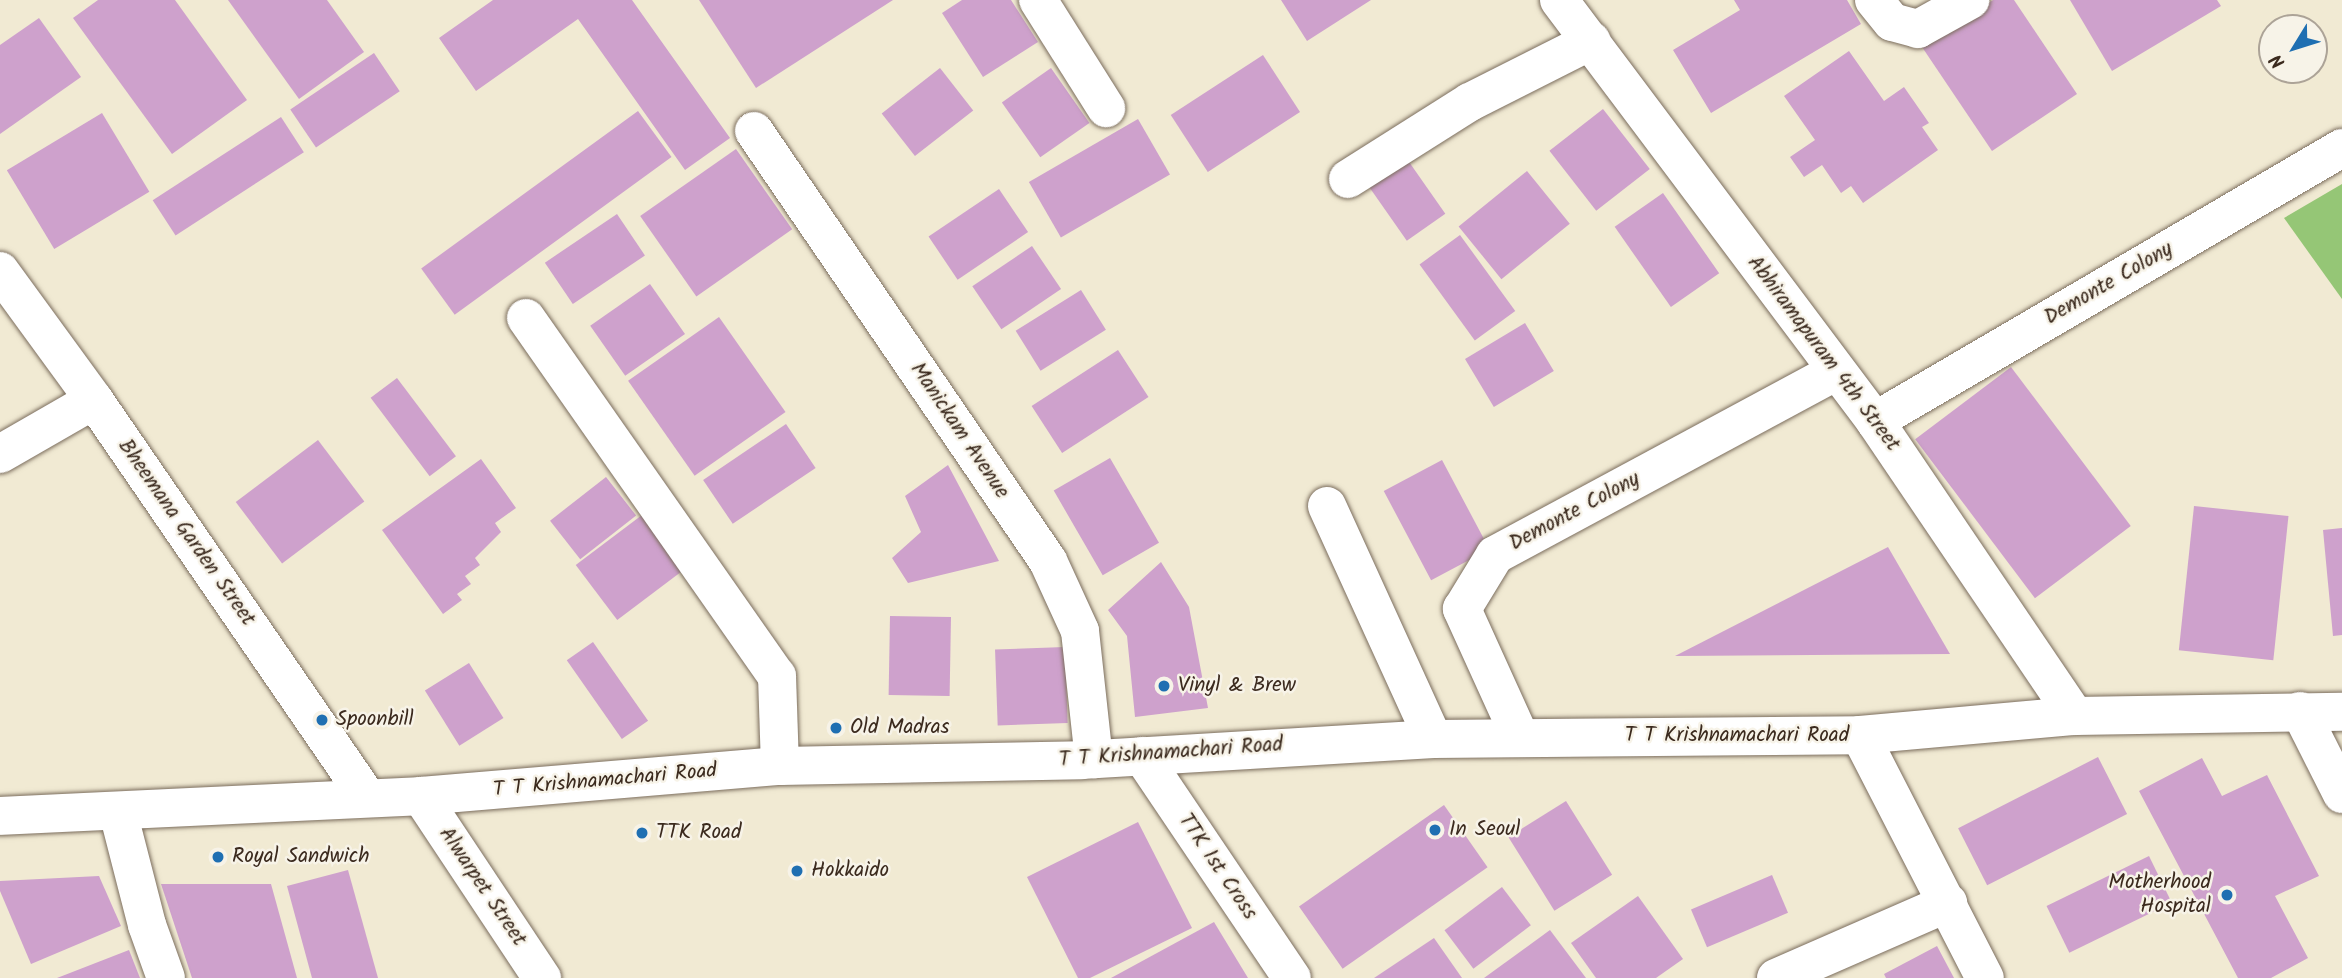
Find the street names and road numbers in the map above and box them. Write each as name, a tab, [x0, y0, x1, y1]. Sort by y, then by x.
street label: Demonte Colony	[2040, 237, 2178, 331]
street label: Abhiramapuram 4th Street	[1741, 251, 1905, 457]
street label: Manickam Avenue	[904, 358, 1014, 504]
street label: Bheemana Garden Street	[112, 435, 260, 631]
street label: Demonte Colony	[1505, 467, 1645, 557]
street label: T T Krishnamachari Road	[1625, 723, 1849, 749]
street label: T T Krishnamachari Road	[1058, 733, 1284, 773]
street label: T T Krishnamachari Road	[492, 759, 718, 803]
street label: TTK 1st Cross	[1172, 809, 1262, 925]
street label: Alwarpet Street	[433, 823, 531, 951]

